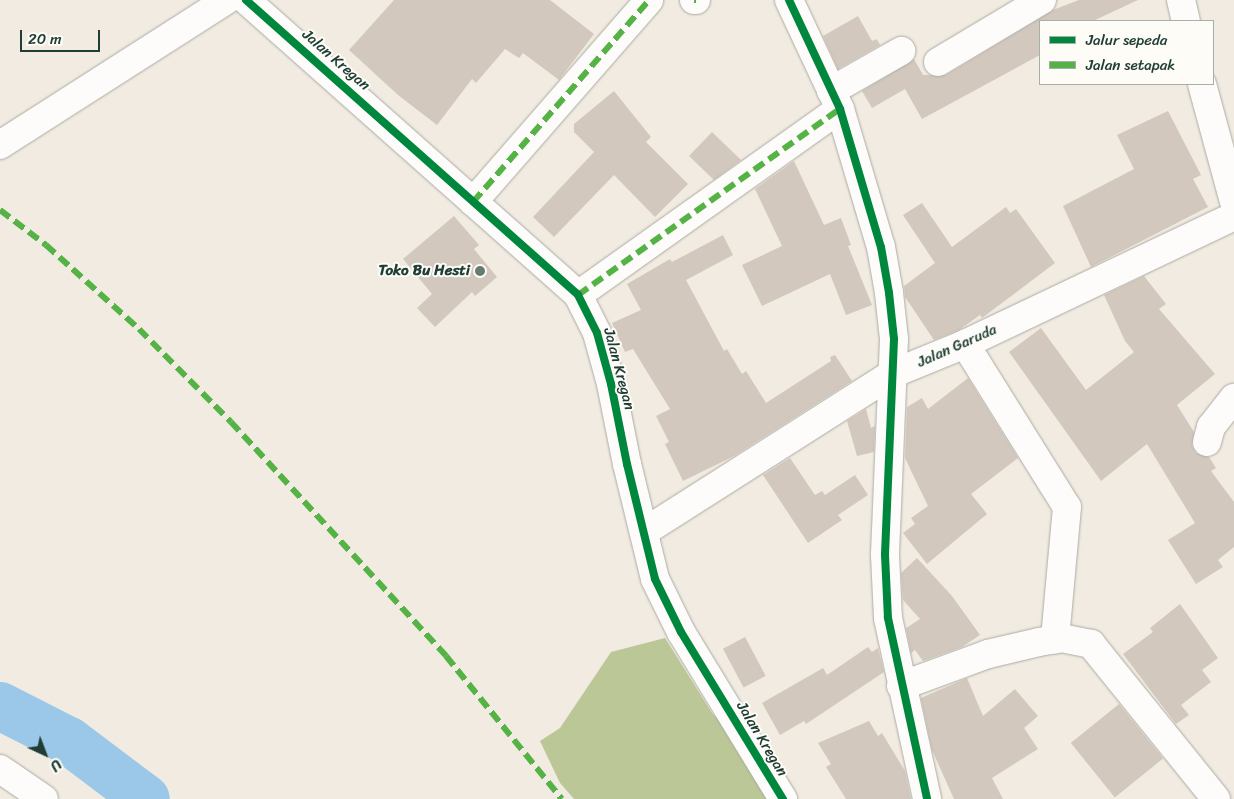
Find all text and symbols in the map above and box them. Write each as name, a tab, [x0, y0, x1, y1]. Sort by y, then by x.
scale bar	[22, 20, 102, 52]
legend	[1039, 20, 1214, 85]
street label: Jalan Kregan	[298, 25, 374, 95]
text: 20 m	[28, 26, 62, 52]
text: Jalur sepeda	[1086, 27, 1167, 53]
text: Jalan setapak	[1086, 52, 1175, 78]
place label: Toko Bu Hesti	[379, 262, 470, 280]
marker: Toko Bu Hesti	[474, 265, 486, 277]
street label: Jalan Garuda	[915, 321, 999, 371]
street label: Jalan Kregan	[599, 326, 639, 412]
street label: Jalan Kregan	[733, 698, 791, 780]
north arrow	[20, 729, 70, 779]
text: U	[44, 753, 67, 778]

